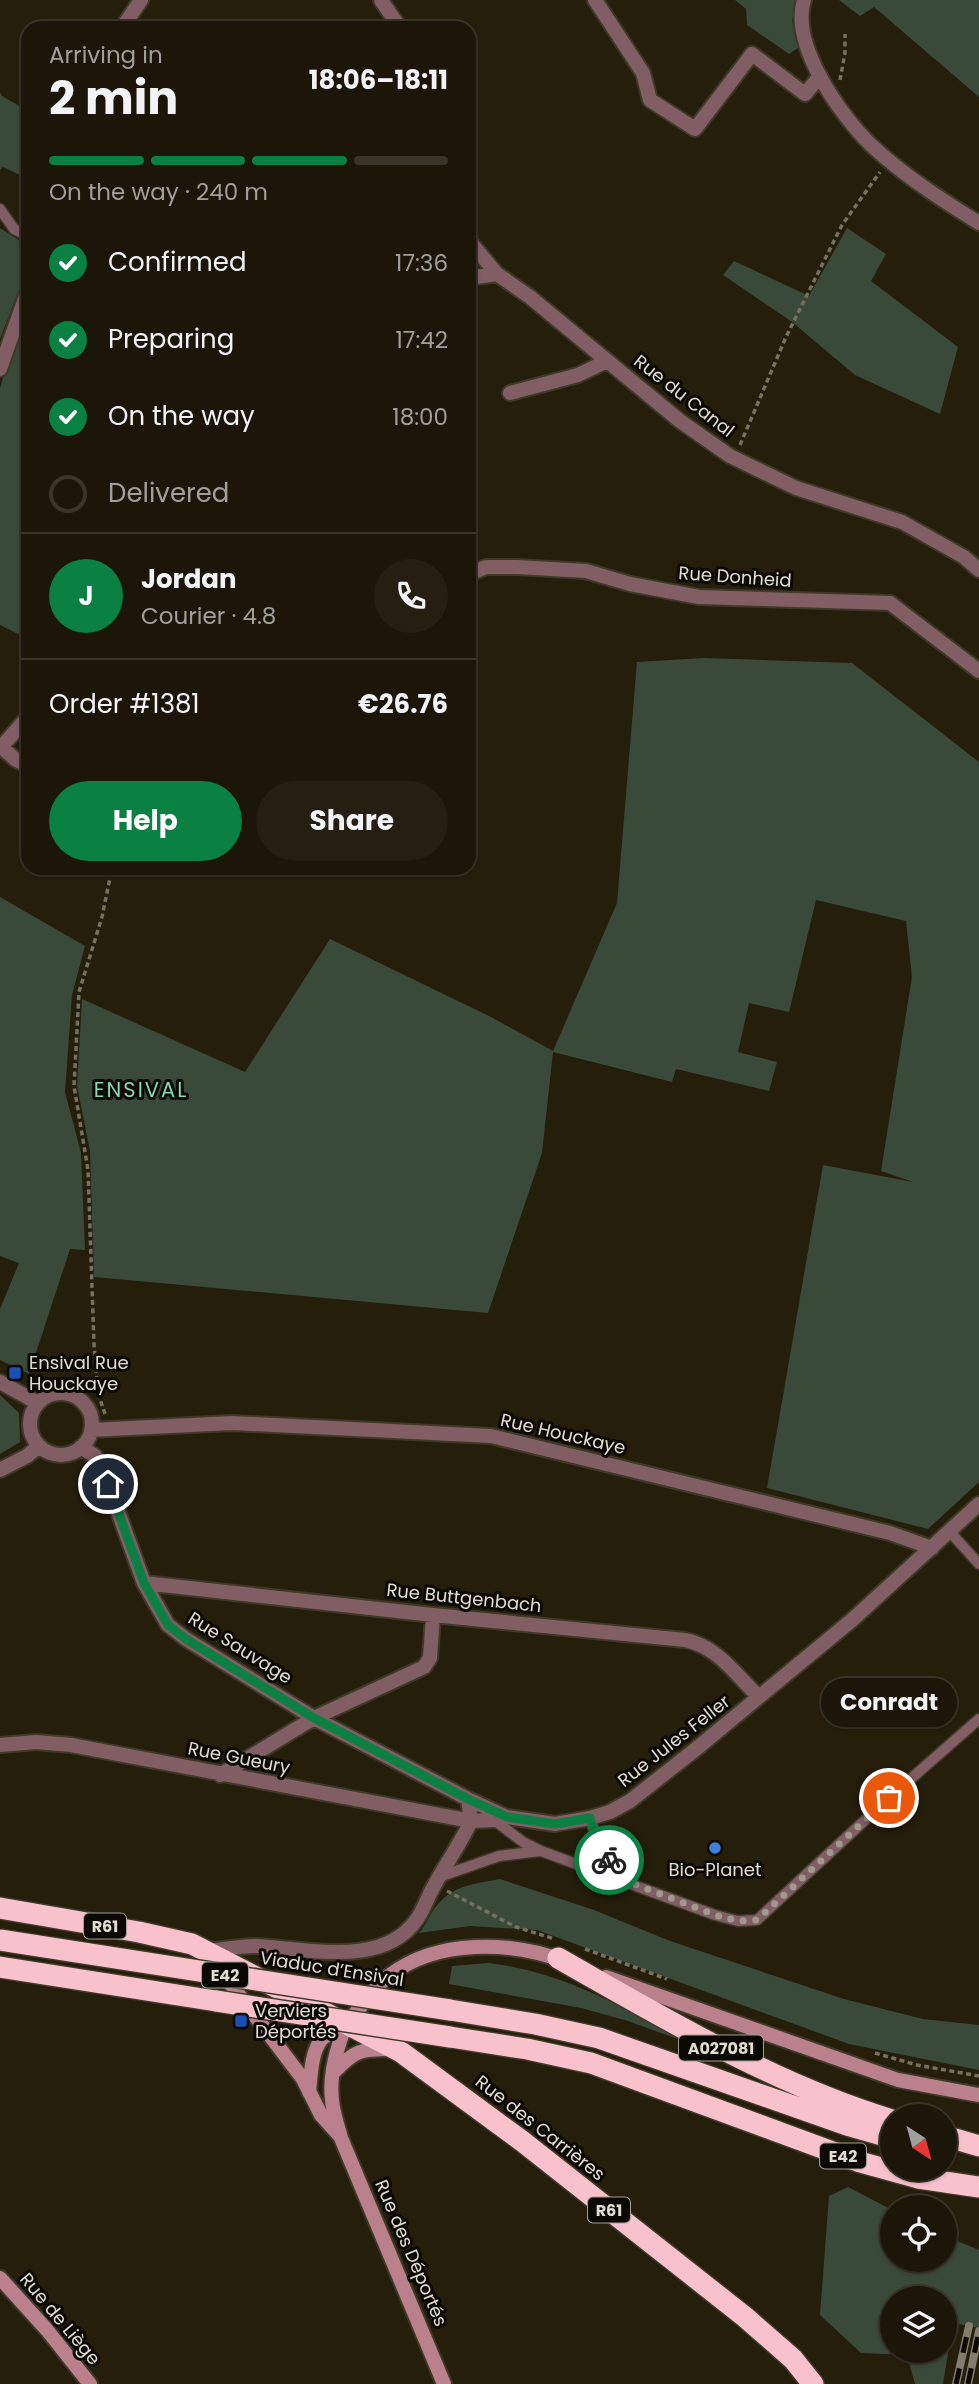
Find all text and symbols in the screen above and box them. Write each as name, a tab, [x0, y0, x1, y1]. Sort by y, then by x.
text: Arriving in	[49, 39, 163, 71]
text: 18:06–18:11	[309, 62, 448, 98]
text: 2 min	[49, 66, 178, 130]
text: On the way · 240 m	[49, 176, 268, 208]
icon: check	[49, 244, 87, 282]
text: Confirmed	[108, 244, 246, 280]
text: 17:36	[395, 247, 448, 279]
icon: check	[49, 321, 87, 359]
text: Preparing	[108, 321, 234, 357]
text: 17:42	[395, 324, 448, 356]
street label: Rue du Canal	[629, 348, 740, 443]
icon: check	[49, 398, 87, 436]
text: On the way	[108, 398, 255, 434]
text: 18:00	[392, 401, 448, 433]
text: Delivered	[108, 475, 229, 511]
button: phone	[374, 559, 448, 633]
street label: Rue Donheid	[678, 560, 793, 593]
text: Jordan	[141, 561, 237, 597]
text: J	[78, 578, 94, 614]
text: Courier · 4.8	[141, 600, 276, 632]
text: Order #1381	[49, 686, 200, 722]
text: €26.76	[358, 686, 448, 722]
button: Help	[49, 781, 242, 861]
button: Share	[256, 781, 448, 861]
district label: ENSIVAL	[94, 1075, 188, 1104]
place label: Ensival Rue Houckaye	[29, 1350, 129, 1396]
marker: Ensival Rue Houckaye	[7, 1365, 23, 1381]
street label: Rue Houckaye	[498, 1407, 628, 1460]
pin	[78, 1454, 138, 1514]
icon: home	[89, 1465, 127, 1503]
street label: Rue Buttgenbach	[385, 1577, 543, 1618]
street label: Rue Sauvage	[183, 1606, 297, 1690]
callout: Conradt	[821, 1679, 957, 1728]
text: Conradt	[840, 1686, 938, 1718]
street label: Rue Jules Feller	[612, 1689, 735, 1792]
street label: Rue Gueury	[186, 1735, 292, 1780]
pin	[859, 1768, 919, 1828]
icon: bag	[870, 1779, 908, 1817]
courier	[574, 1825, 644, 1895]
marker: Bio-Planet	[707, 1840, 723, 1856]
icon: bike	[590, 1841, 628, 1879]
place label: Bio-Planet	[668, 1857, 762, 1882]
road number: R61	[84, 1914, 126, 1938]
street label: Viaduc d’Ensival	[258, 1945, 406, 1992]
road number: E42	[202, 1963, 248, 1988]
place label: Verviers Déportés	[255, 1998, 336, 2044]
marker: Verviers Déportés	[233, 2013, 249, 2029]
road number: A027081	[679, 2036, 763, 2060]
street label: Rue des Carrières	[470, 2069, 610, 2186]
north arrow	[880, 2104, 957, 2180]
map controls	[880, 2104, 957, 2363]
road number: E42	[820, 2144, 866, 2168]
street label: Rue des Déportés	[369, 2175, 454, 2330]
button: locate	[880, 2195, 957, 2272]
road number: R61	[588, 2198, 630, 2222]
street label: Rue de Liège	[14, 2267, 106, 2370]
button: layers	[880, 2286, 957, 2363]

